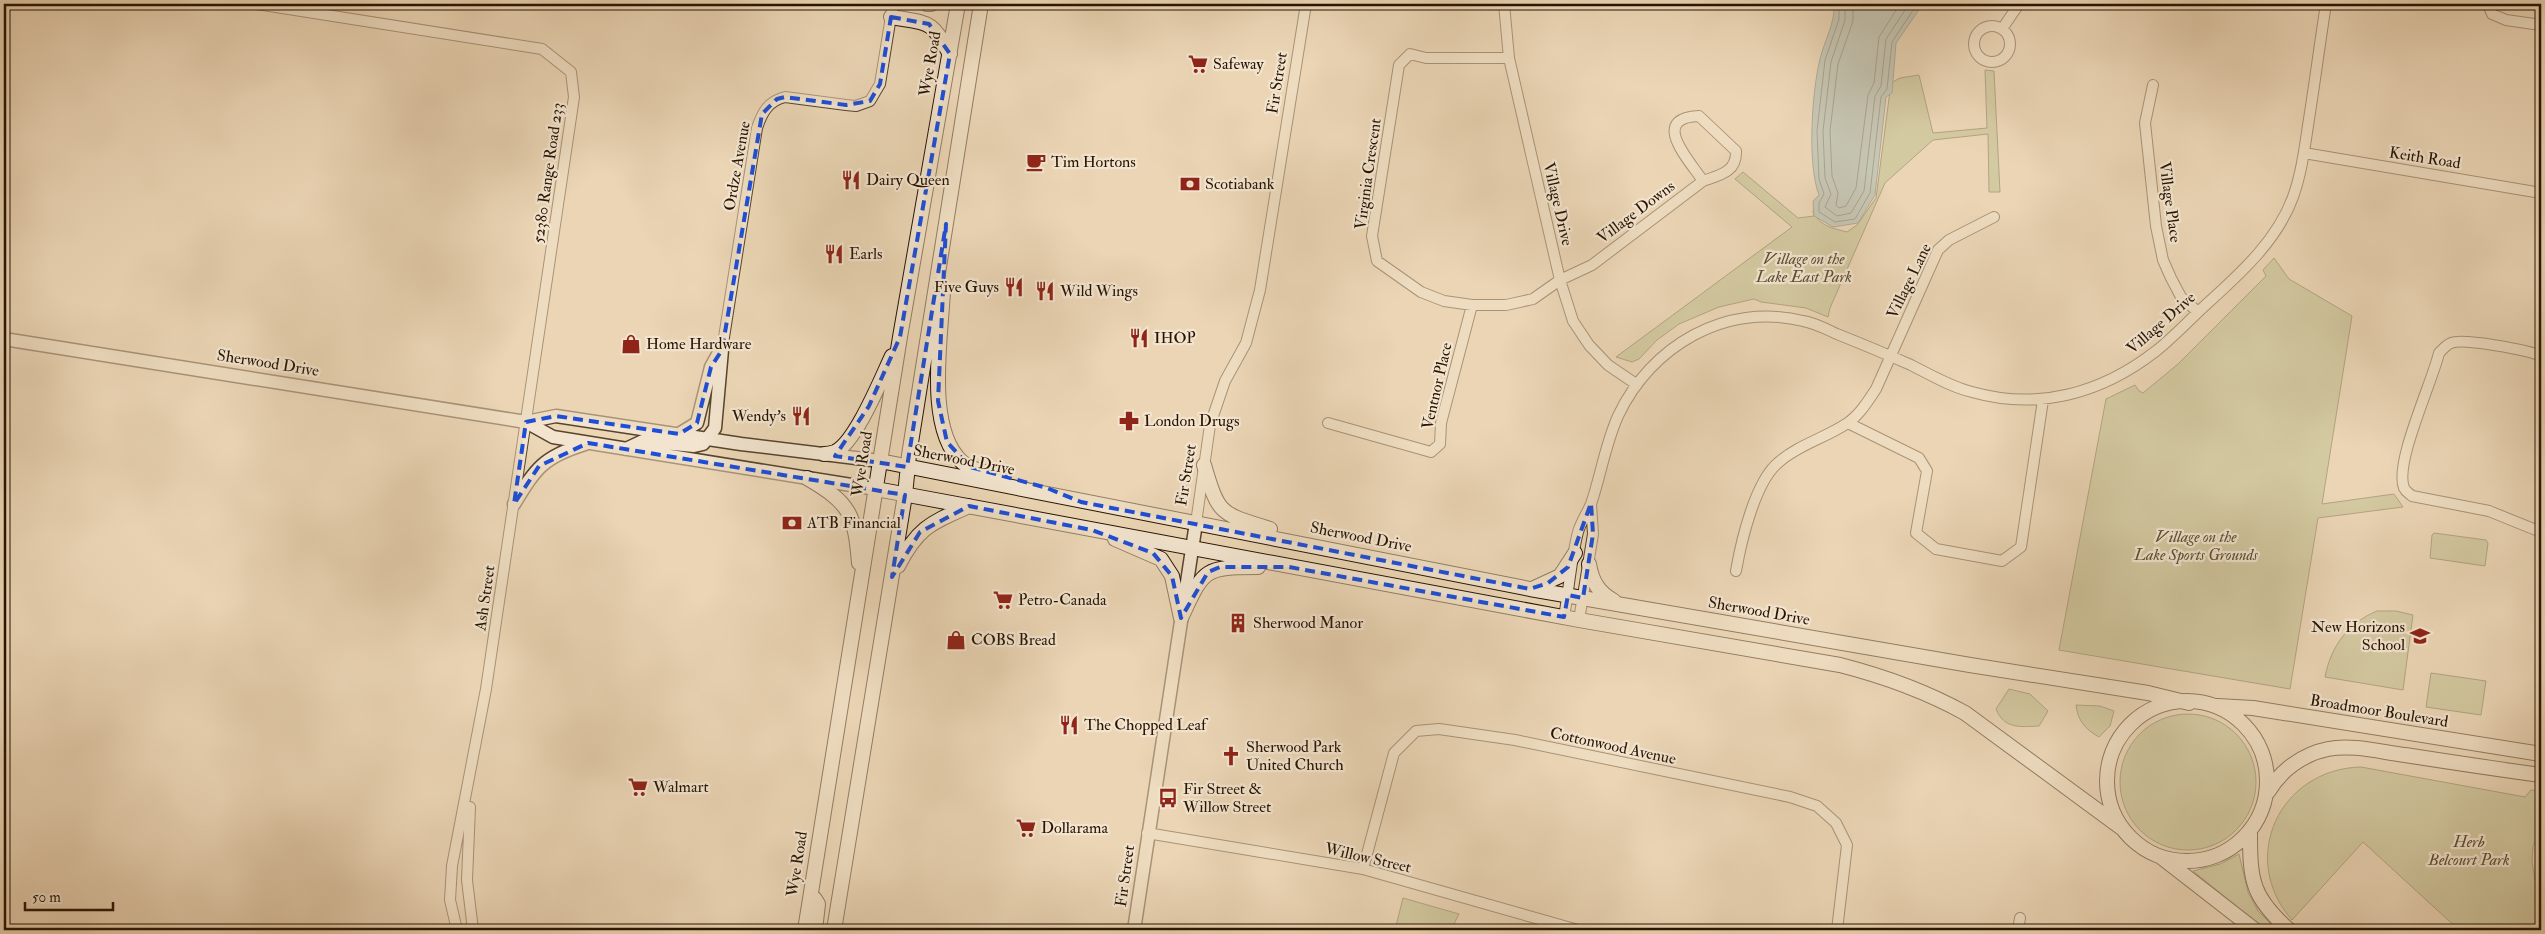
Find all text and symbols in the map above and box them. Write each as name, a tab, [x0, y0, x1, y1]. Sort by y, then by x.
street label: Wye Road	[914, 30, 946, 99]
street label: Fir Street	[1262, 51, 1292, 115]
supermarket icon: Safeway	[1187, 53, 1209, 75]
place label: Safeway	[1213, 54, 1265, 74]
street label: 52380 Range Road 233	[528, 101, 568, 245]
street label: Virginia Crescent	[1350, 117, 1386, 231]
street label: Ordze Avenue	[719, 119, 755, 212]
street label: Keith Road	[2388, 142, 2462, 174]
cafe icon: Tim Hortons	[1025, 151, 1047, 173]
place label: Tim Hortons	[1051, 152, 1136, 172]
street label: Village Drive	[1539, 160, 1577, 248]
street label: Village Place	[2154, 160, 2186, 244]
restaurant icon: Dairy Queen	[840, 169, 862, 191]
place label: Dairy Queen	[866, 170, 950, 190]
bank icon: Scotiabank	[1179, 173, 1201, 195]
place label: Scotiabank	[1205, 174, 1275, 194]
street label: Village Downs	[1593, 176, 1679, 248]
street label: Village Lane	[1882, 240, 1936, 322]
restaurant icon: Earls	[823, 243, 845, 265]
place label: Earls	[849, 244, 883, 264]
park label: Village on the Lake East Park	[1755, 249, 1852, 287]
restaurant icon: Five Guys	[1003, 276, 1025, 298]
place label: Five Guys	[934, 277, 999, 297]
restaurant icon: Wild Wings	[1034, 280, 1056, 302]
place label: Wild Wings	[1059, 281, 1138, 301]
street label: Village Drive	[2122, 287, 2200, 358]
restaurant icon: IHOP	[1128, 327, 1150, 349]
place label: IHOP	[1154, 328, 1196, 348]
shop icon: Home Hardware	[620, 333, 642, 355]
place label: Home Hardware	[646, 334, 752, 354]
street label: Ventnor Place	[1417, 340, 1457, 431]
street label: Sherwood Drive	[216, 345, 321, 381]
restaurant icon: Wendy's	[790, 405, 812, 427]
place label: Wendy's	[731, 406, 786, 426]
pharmacy icon: London Drugs	[1118, 410, 1140, 432]
place label: London Drugs	[1144, 411, 1239, 431]
street label: Wye Road	[847, 430, 877, 499]
street label: Sherwood Drive	[912, 440, 1017, 480]
street label: Fir Street	[1171, 443, 1201, 507]
bank icon: ATB Financial	[781, 512, 803, 534]
place label: ATB Financial	[806, 513, 901, 533]
street label: Sherwood Drive	[1309, 517, 1414, 557]
park label: Village on the Lake Sports Grounds	[2133, 527, 2258, 565]
street label: Ash Street	[470, 564, 499, 633]
supermarket icon: Petro-Canada	[992, 589, 1014, 611]
place label: Petro-Canada	[1018, 590, 1107, 610]
street label: Sherwood Drive	[1707, 592, 1812, 630]
building icon: Sherwood Manor	[1227, 612, 1249, 634]
place label: Sherwood Manor	[1253, 613, 1363, 633]
place label: New Horizons School	[2311, 617, 2405, 655]
school or university icon: New Horizons School	[2409, 625, 2431, 647]
shop icon: COBS Bread	[945, 629, 967, 651]
place label: COBS Bread	[971, 630, 1056, 650]
street label: Broadmoor Boulevard	[2308, 690, 2450, 732]
restaurant icon: The Chopped Leaf	[1058, 714, 1080, 736]
place label: The Chopped Leaf	[1084, 715, 1209, 736]
street label: Cottonwood Avenue	[1548, 723, 1678, 769]
place label: Sherwood Park United Church	[1246, 737, 1344, 775]
church icon: Sherwood Park United Church	[1220, 745, 1242, 767]
supermarket icon: Walmart	[627, 776, 649, 798]
place label: Walmart	[652, 777, 709, 797]
place label: Fir Street & Willow Street	[1182, 779, 1271, 817]
bus stop icon: Fir Street & Willow Street	[1157, 787, 1179, 809]
supermarket icon: Dollarama	[1015, 817, 1037, 839]
place label: Dollarama	[1041, 818, 1108, 838]
street label: Wye Road	[782, 830, 812, 899]
park label: Herb Belcourt Park	[2427, 832, 2510, 870]
street label: Willow Street	[1322, 838, 1413, 878]
street label: Fir Street	[1111, 844, 1139, 908]
scale bar	[25, 879, 112, 911]
text: 50 m	[32, 888, 61, 907]

